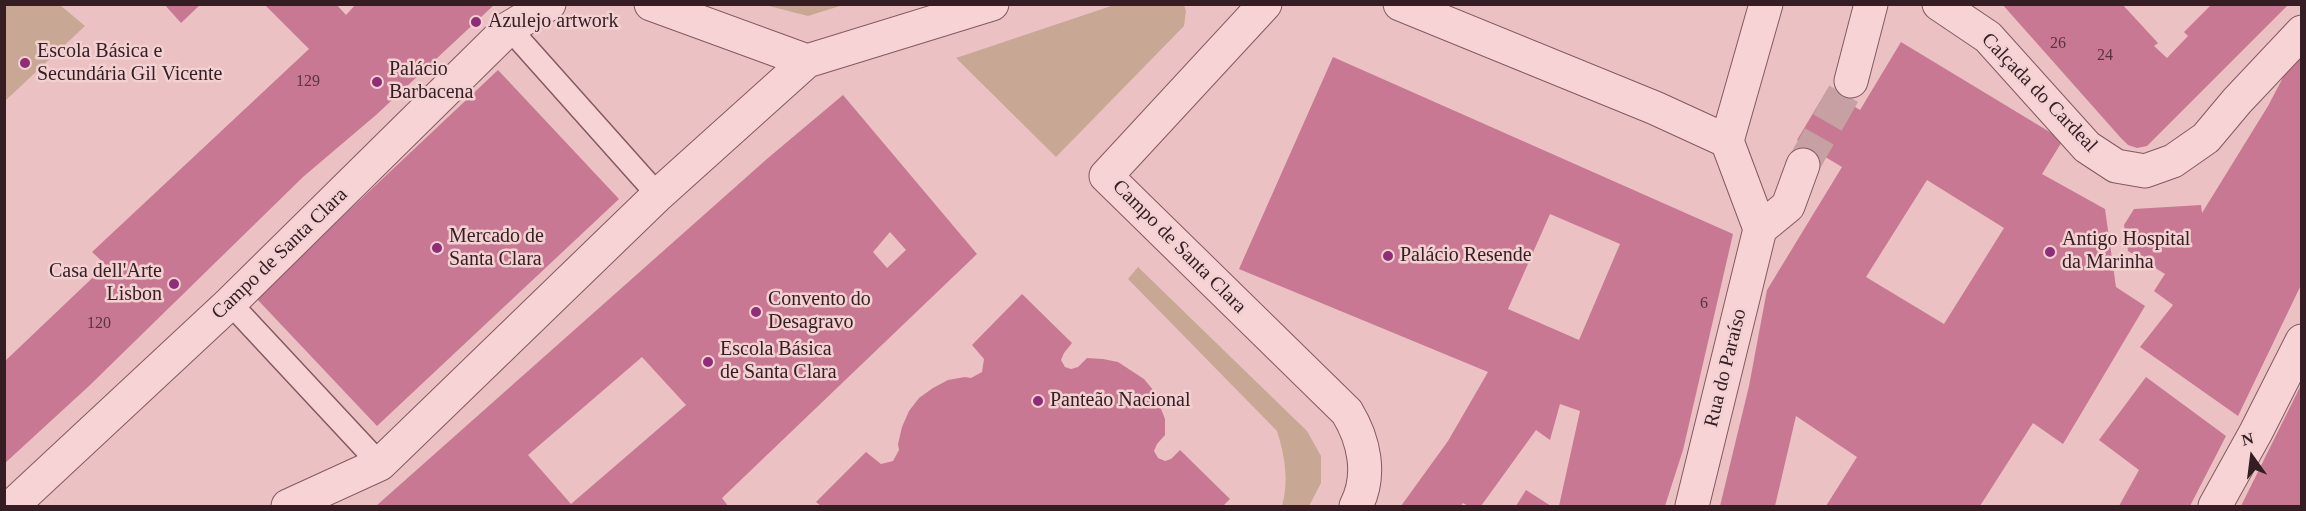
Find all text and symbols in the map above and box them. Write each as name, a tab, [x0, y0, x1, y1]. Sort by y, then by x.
place label: Azulejo artwork	[488, 10, 619, 34]
marker: Azulejo artwork	[469, 15, 483, 29]
street label: Calçada do Cardeal	[1976, 28, 2102, 158]
house number: 26	[2050, 34, 2066, 54]
place label: Escola Básica e Secundária Gil Vicente	[37, 40, 222, 87]
house number: 24	[2097, 46, 2113, 66]
marker: Escola Básica e Secundária Gil Vicente	[18, 56, 32, 70]
place label: Palácio Barbacena	[389, 58, 473, 105]
house number: 129	[296, 72, 320, 92]
marker: Palácio Barbacena	[370, 75, 384, 89]
street label: Campo de Santa Clara	[1107, 175, 1251, 319]
street label: Campo de Santa Clara	[207, 183, 353, 325]
place label: Mercado de Santa Clara	[449, 225, 544, 272]
place label: Antigo Hospital da Marinha	[2062, 228, 2190, 275]
marker: Mercado de Santa Clara	[430, 241, 444, 255]
place label: Palácio Resende	[1400, 244, 1532, 268]
marker: Antigo Hospital da Marinha	[2043, 245, 2057, 259]
marker: Palácio Resende	[1381, 249, 1395, 263]
place label: Casa dell'Arte Lisbon	[49, 260, 162, 307]
marker: Casa dell'Arte Lisbon	[167, 277, 181, 291]
place label: Convento do Desagravo	[768, 288, 871, 335]
house number: 6	[1700, 294, 1708, 314]
marker: Convento do Desagravo	[749, 305, 763, 319]
street label: Rua do Paraíso	[1700, 306, 1752, 430]
house number: 120	[87, 314, 111, 334]
place label: Escola Básica de Santa Clara	[720, 338, 837, 385]
marker: Escola Básica de Santa Clara	[701, 355, 715, 369]
place label: Panteão Nacional	[1050, 389, 1190, 413]
marker: Panteão Nacional	[1031, 394, 1045, 408]
north arrow	[2222, 427, 2282, 487]
text: N	[2240, 429, 2255, 449]

